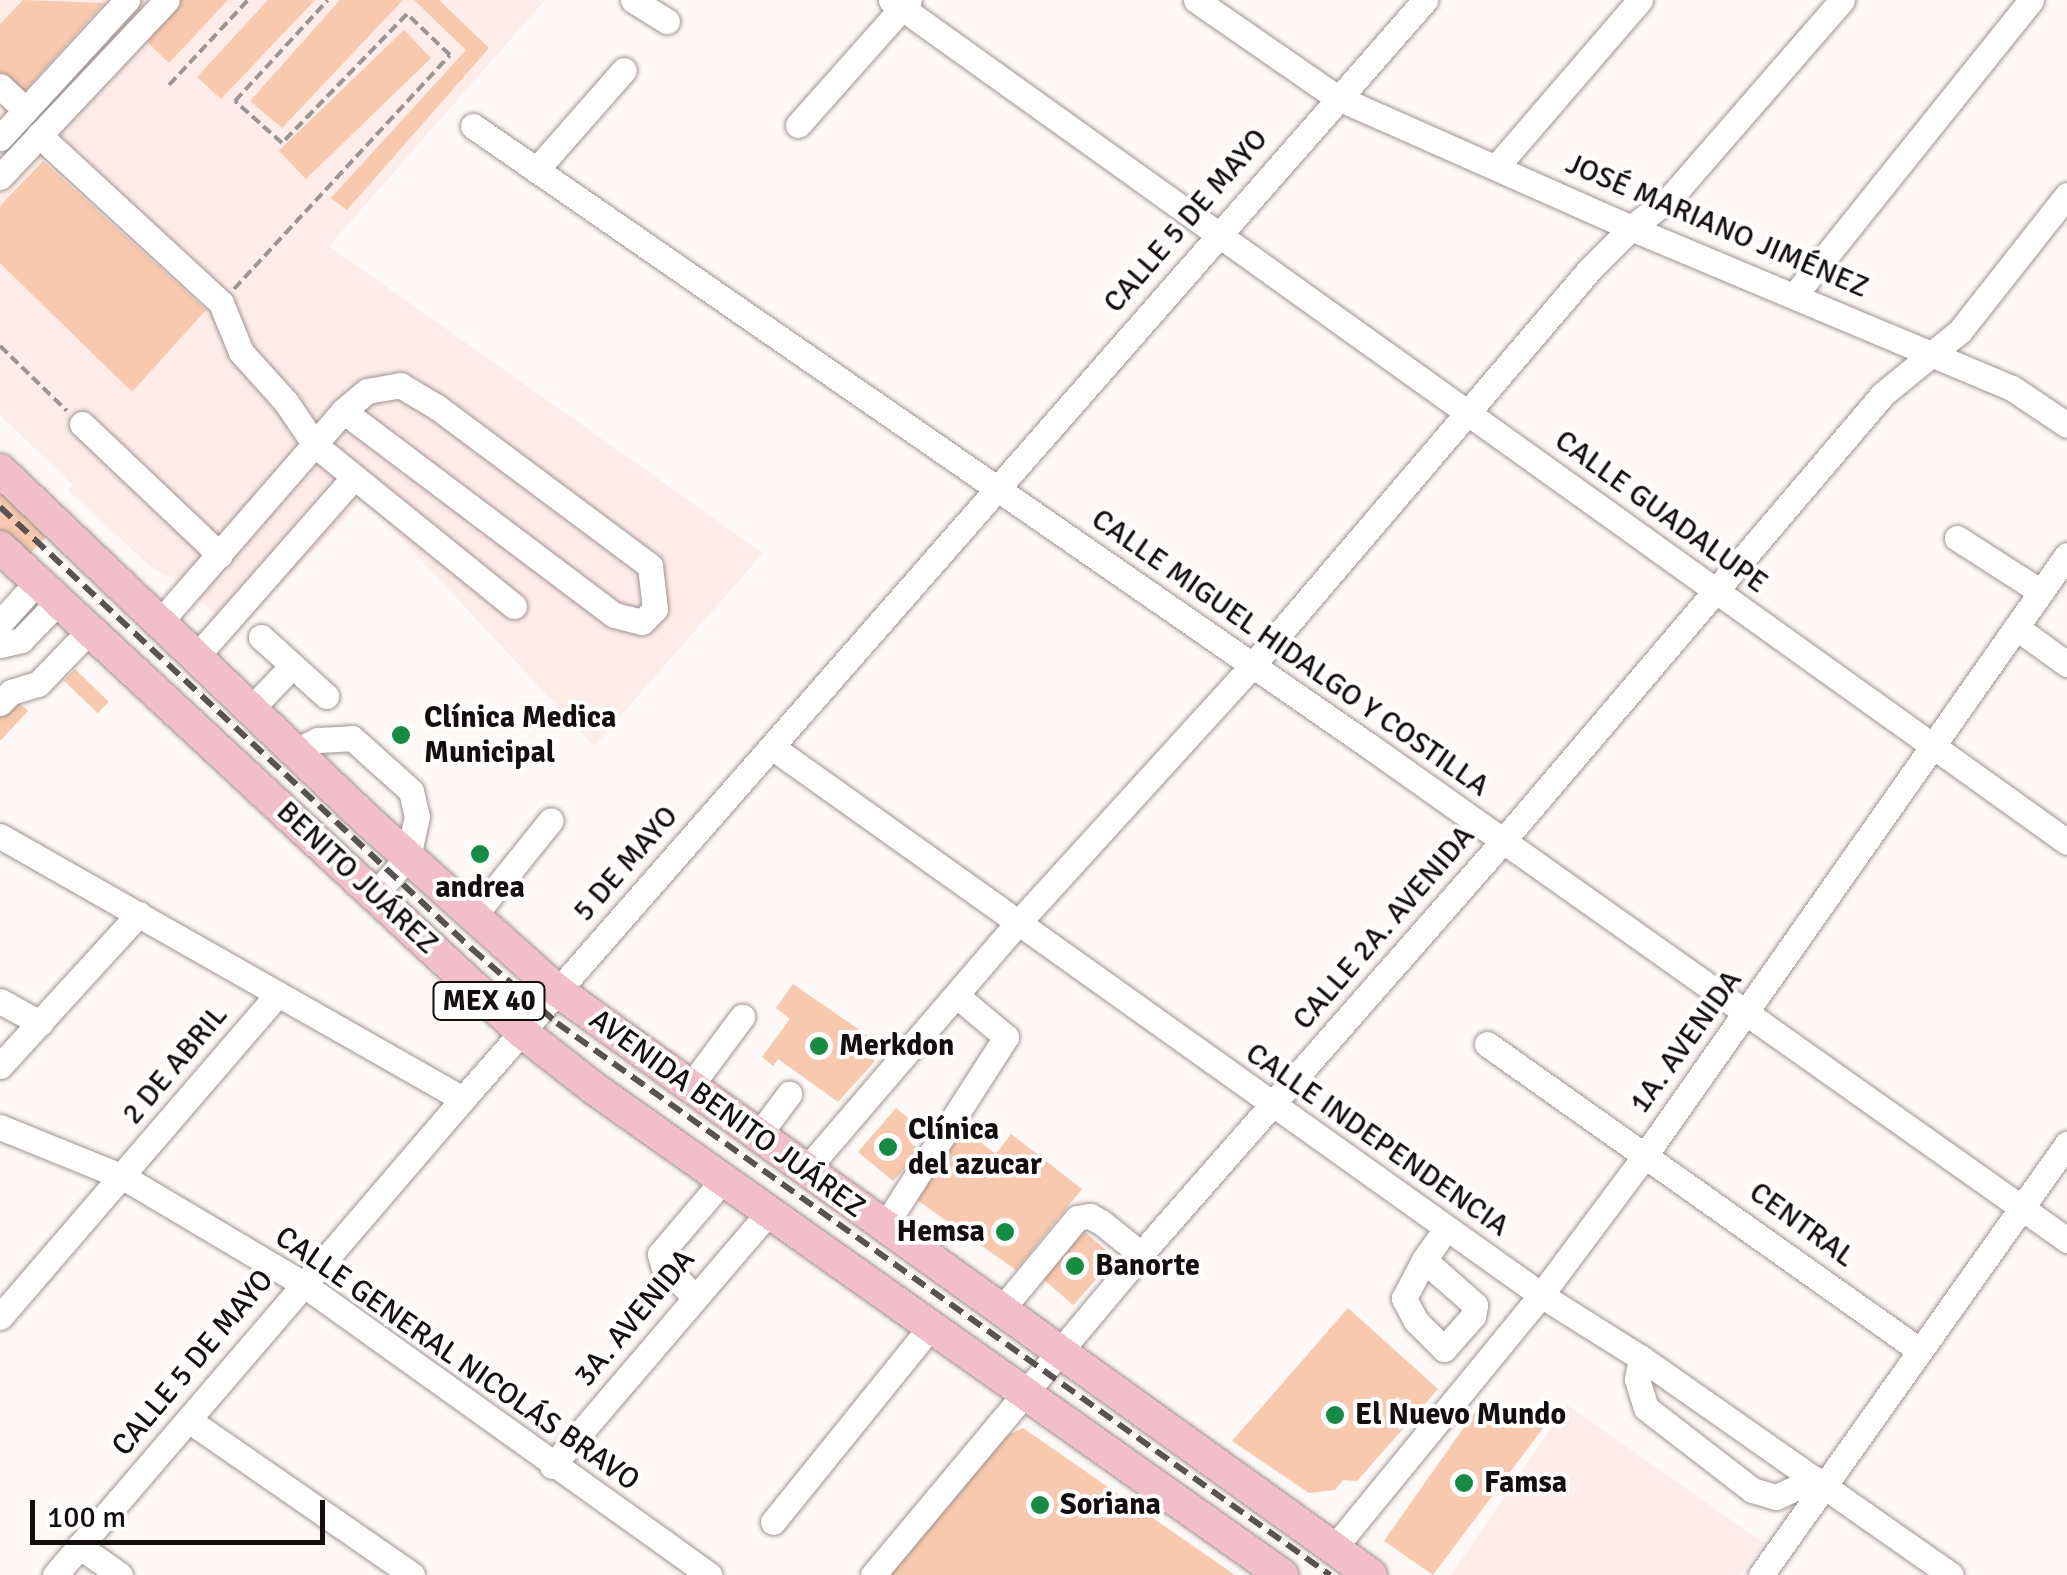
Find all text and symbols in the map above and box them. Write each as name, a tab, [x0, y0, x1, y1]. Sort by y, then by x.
street label: CALLE 5 DE MAYO	[1096, 122, 1276, 320]
street label: JOSÉ MARIANO JIMÉNEZ	[1560, 146, 1874, 306]
street label: CALLE GUADALUPE	[1548, 423, 1774, 601]
street label: CALLE MIGUEL HIDALGO Y COSTILLA	[1084, 502, 1496, 804]
place label: Clínica Medica Municipal	[424, 700, 616, 770]
marker: Clínica Medica Municipal	[388, 722, 414, 748]
street label: BENITO JUÁREZ	[269, 794, 445, 962]
street label: 5 DE MAYO	[566, 799, 686, 929]
street label: CALLE 2A. AVENIDA	[1286, 819, 1482, 1037]
marker: andrea	[469, 843, 491, 865]
place label: andrea	[435, 870, 525, 906]
street label: 1A. AVENIDA	[1622, 964, 1750, 1120]
road number: MEX 40	[432, 978, 546, 1024]
street label: 2 DE ABRIL	[115, 998, 235, 1132]
street label: AVENIDA BENITO JUÁREZ	[582, 1002, 872, 1226]
place label: Merkdon	[839, 1028, 954, 1064]
marker: Merkdon	[808, 1035, 830, 1057]
street label: CALLE INDEPENDENCIA	[1239, 1036, 1515, 1244]
place label: Clínica del azucar	[908, 1112, 1042, 1182]
marker: Clínica del azucar	[877, 1136, 899, 1158]
street label: CENTRAL	[1742, 1175, 1862, 1275]
place label: Hemsa	[897, 1214, 985, 1250]
street label: CALLE GENERAL NICOLÁS BRAVO	[268, 1219, 646, 1499]
marker: Hemsa	[994, 1221, 1016, 1243]
street label: 3A. AVENIDA	[567, 1242, 703, 1394]
place label: Banorte	[1095, 1248, 1200, 1284]
marker: Banorte	[1064, 1255, 1086, 1277]
street label: CALLE 5 DE MAYO	[105, 1263, 281, 1463]
place label: El Nuevo Mundo	[1355, 1397, 1566, 1433]
marker: El Nuevo Mundo	[1324, 1404, 1346, 1426]
place label: Famsa	[1484, 1465, 1567, 1501]
marker: Famsa	[1453, 1472, 1475, 1494]
scale bar	[35, 1480, 330, 1542]
place label: Soriana	[1060, 1487, 1161, 1523]
marker: Soriana	[1029, 1494, 1051, 1516]
text: 100 m	[47, 1499, 126, 1536]

